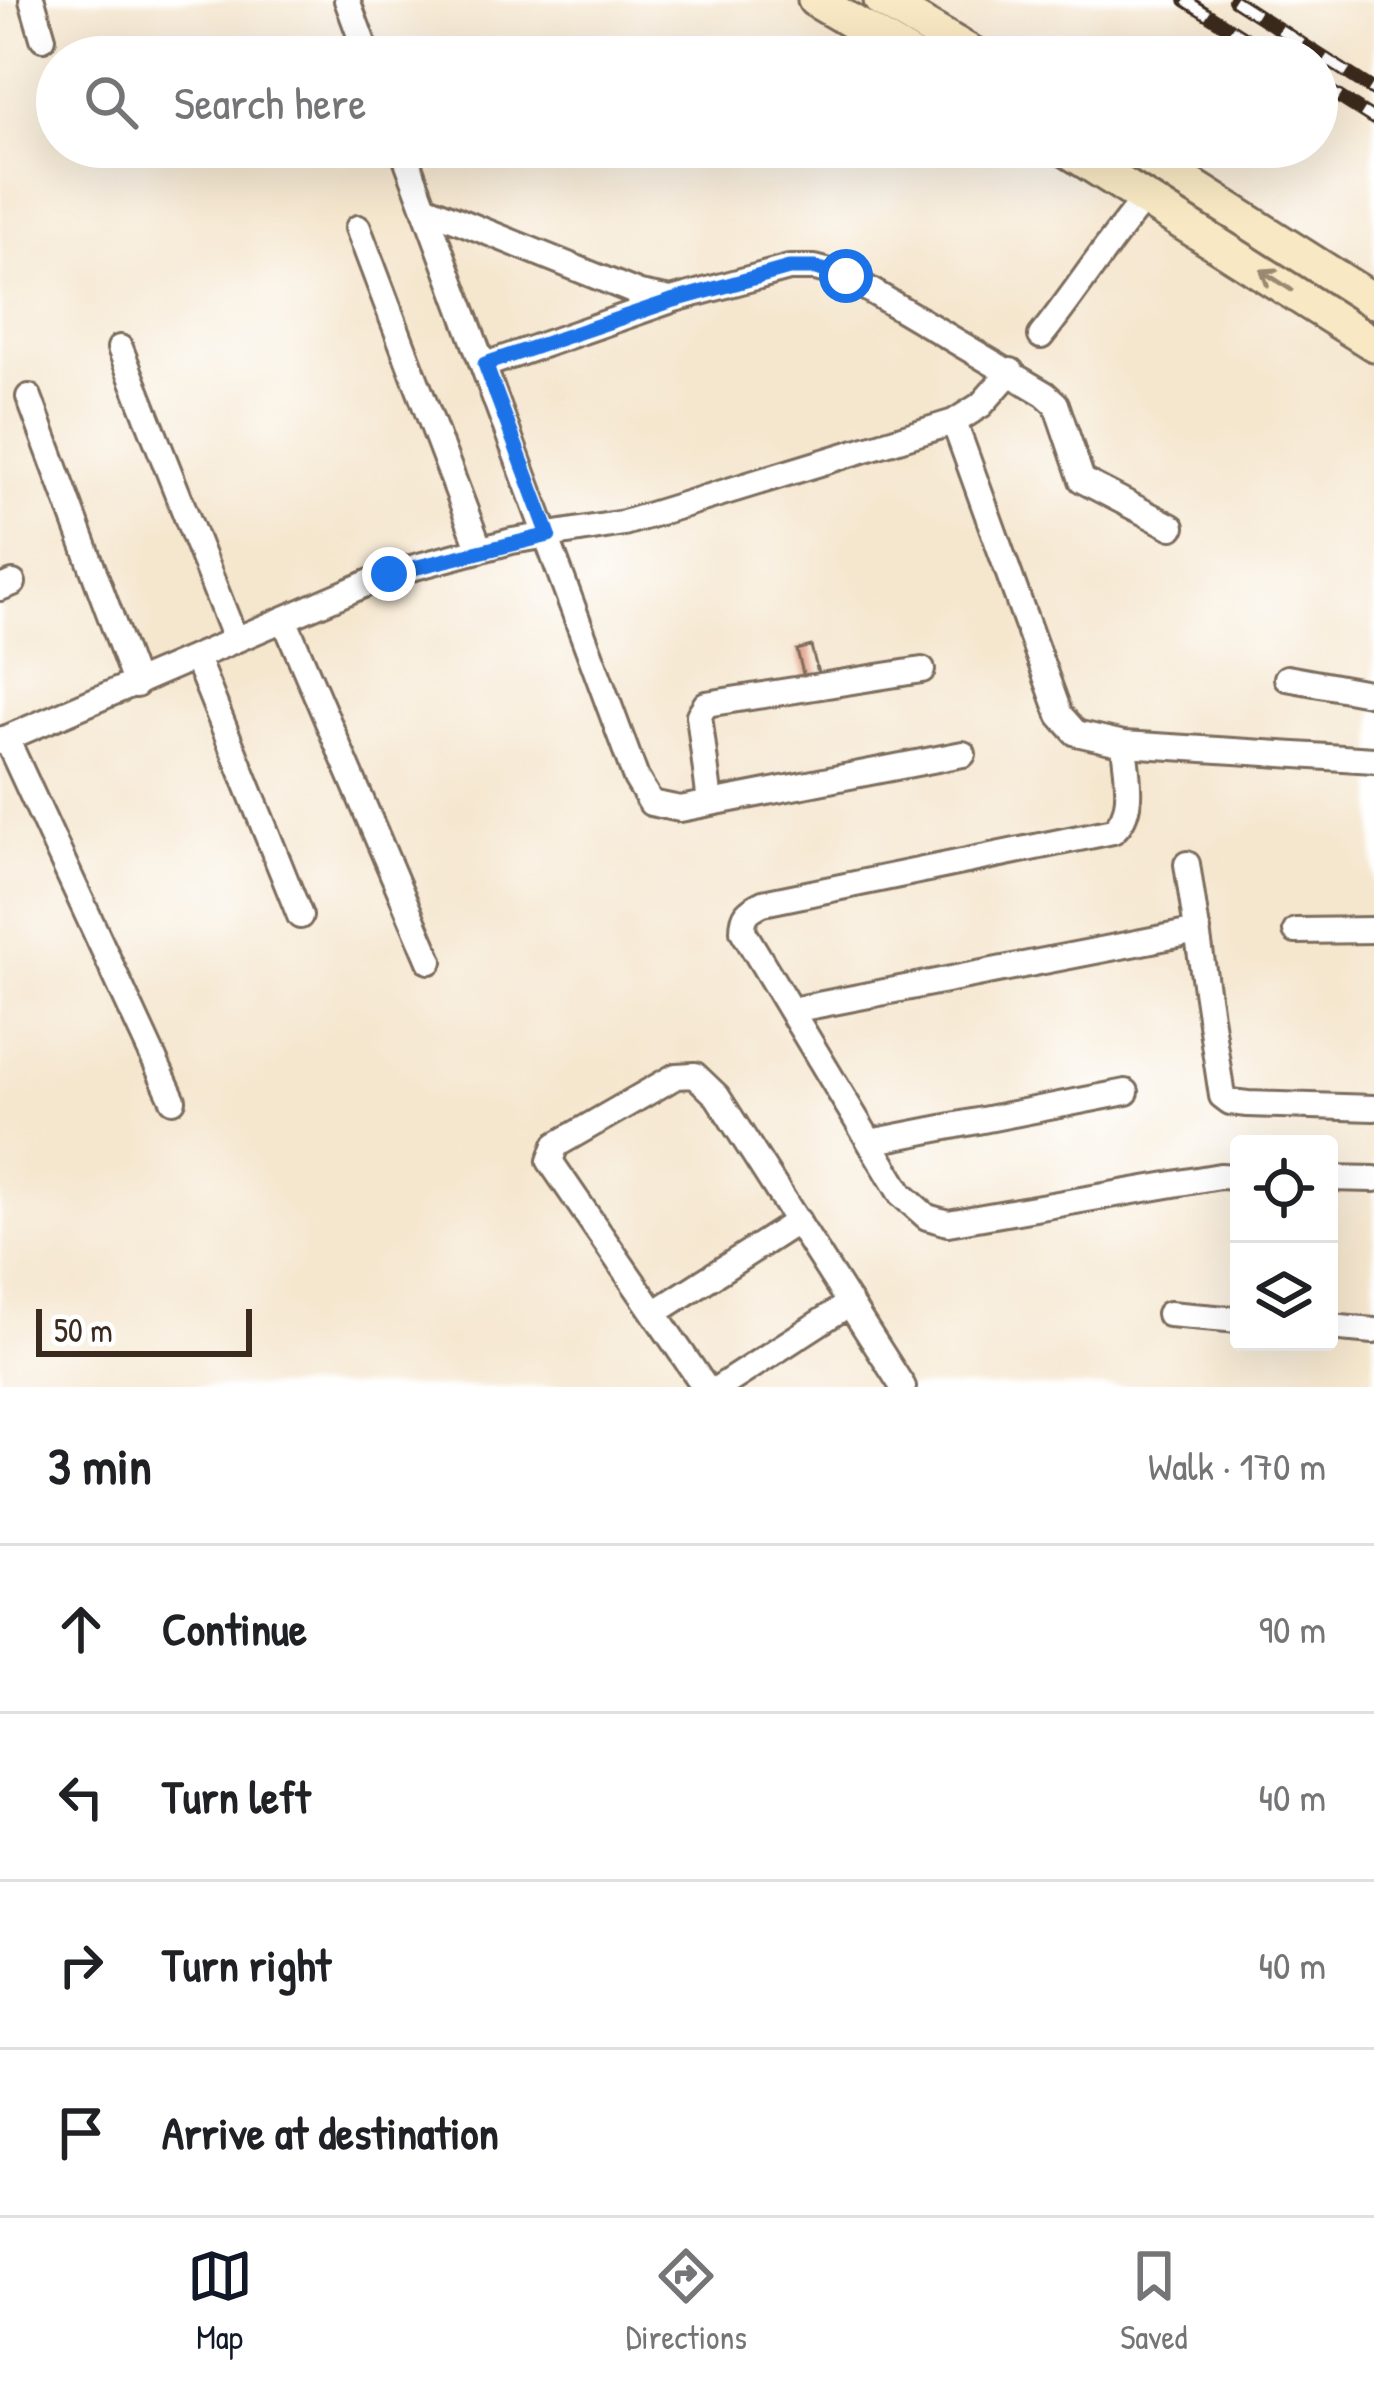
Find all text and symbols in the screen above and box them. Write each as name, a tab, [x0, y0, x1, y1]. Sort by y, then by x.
search box	[36, 36, 1338, 168]
icon: search	[78, 69, 144, 135]
text: Search here	[174, 72, 366, 133]
route start	[819, 249, 873, 303]
one-way arrow	[1260, 268, 1294, 293]
route end	[362, 547, 416, 601]
map controls	[1230, 1135, 1338, 1351]
button: locate	[1230, 1135, 1338, 1243]
button: layers	[1230, 1243, 1338, 1351]
scale bar	[36, 1303, 252, 1356]
text: 50 m	[54, 1308, 113, 1352]
text: 3 min	[48, 1431, 152, 1500]
text: Walk · 170 m	[1148, 1439, 1326, 1492]
icon: ahead	[48, 1596, 114, 1662]
text: Continue	[162, 1598, 307, 1659]
text: 90 m	[1259, 1602, 1326, 1655]
icon: left	[48, 1764, 114, 1830]
text: Turn left	[162, 1766, 311, 1827]
text: 40 m	[1258, 1770, 1326, 1823]
icon: right	[48, 1932, 114, 1998]
text: Turn right	[162, 1934, 331, 1995]
text: 40 m	[1258, 1938, 1326, 1991]
icon: arrive	[48, 2100, 114, 2166]
text: Arrive at destination	[162, 2102, 499, 2163]
tab: Map	[187, 2243, 253, 2359]
tab: Directions	[626, 2243, 747, 2359]
tab: Saved	[1120, 2243, 1187, 2359]

